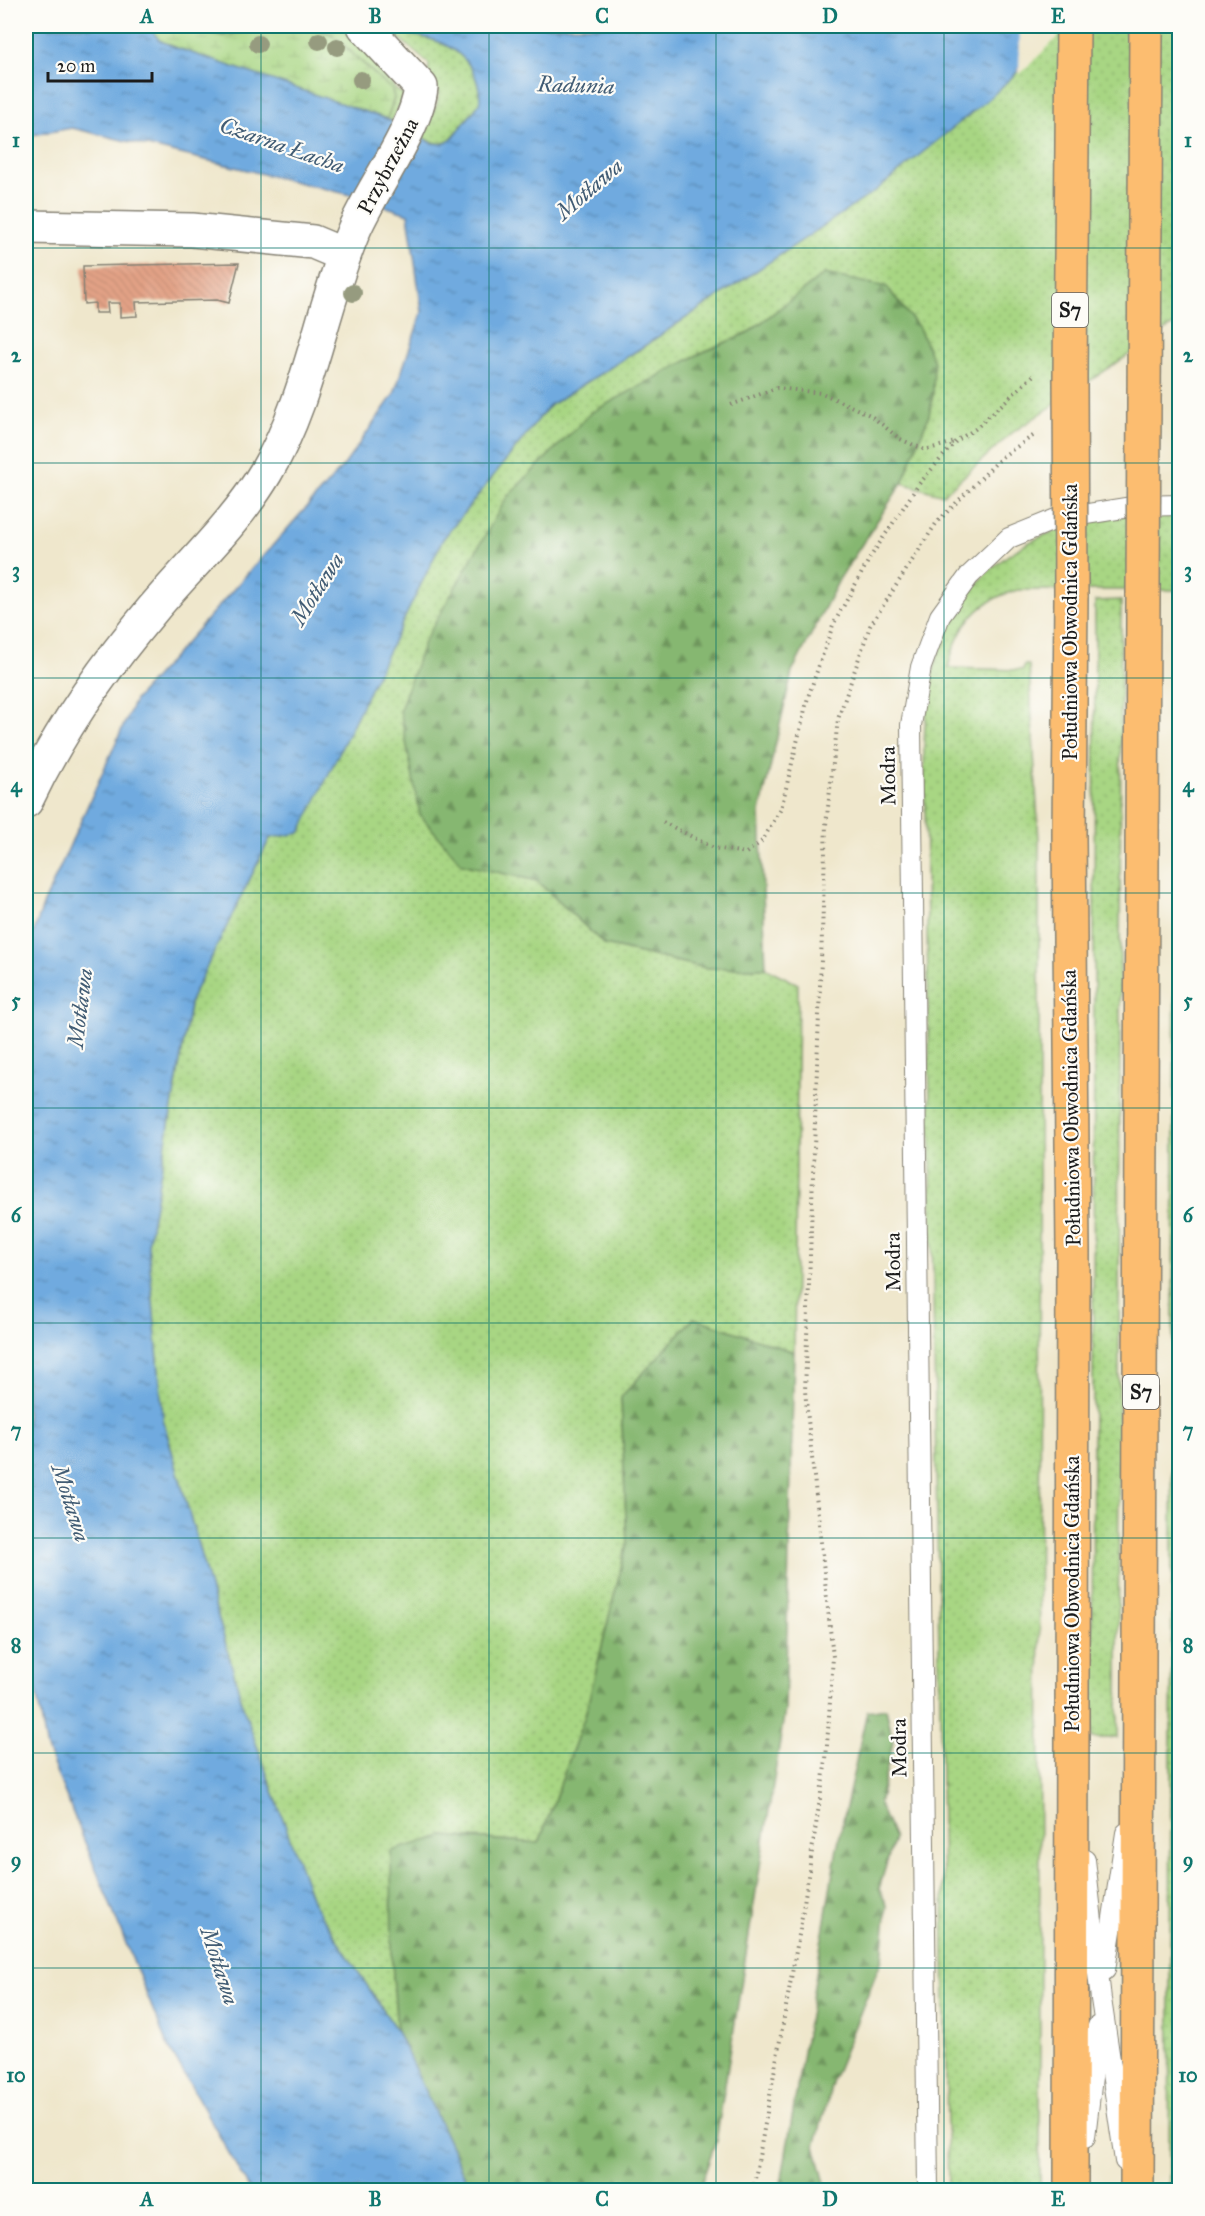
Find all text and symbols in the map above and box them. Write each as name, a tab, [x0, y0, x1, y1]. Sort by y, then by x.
text: A	[138, 4, 154, 28]
text: B	[368, 4, 382, 28]
text: C	[595, 4, 609, 28]
text: D	[822, 4, 838, 28]
text: E	[1051, 4, 1066, 28]
scale bar	[48, 45, 152, 83]
text: 20 m	[57, 55, 95, 77]
water label: Radunia	[536, 70, 615, 100]
water label: Czarna Łacha	[216, 111, 348, 179]
street label: Przybrzeżna	[352, 113, 424, 219]
text: 1	[12, 128, 20, 152]
text: 1	[1184, 128, 1192, 152]
water label: Motława	[548, 153, 628, 227]
road number: S7	[1052, 293, 1088, 327]
text: 2	[11, 343, 22, 367]
text: 2	[1183, 343, 1194, 367]
street label: Południowa Obwodnica Gdańska	[1057, 483, 1083, 760]
water label: Motława	[283, 548, 350, 632]
text: 3	[12, 558, 20, 583]
text: 3	[1184, 558, 1192, 583]
street label: Modra	[874, 746, 902, 806]
text: 4	[10, 773, 22, 798]
text: 4	[1182, 773, 1194, 798]
water label: Motława	[61, 967, 98, 1051]
street label: Południowa Obwodnica Gdańska	[1056, 969, 1086, 1247]
text: 5	[11, 988, 21, 1012]
text: 5	[1183, 988, 1193, 1012]
text: 6	[11, 1203, 23, 1227]
text: 6	[1183, 1203, 1195, 1227]
street label: Modra	[879, 1232, 907, 1292]
road number: S7	[1123, 1375, 1159, 1409]
text: 7	[11, 1418, 22, 1442]
text: 7	[1183, 1418, 1194, 1442]
street label: Południowa Obwodnica Gdańska	[1059, 1455, 1085, 1732]
water label: Motława	[45, 1459, 96, 1545]
text: 8	[11, 1633, 21, 1657]
text: 8	[1183, 1633, 1193, 1657]
street label: Modra	[885, 1718, 913, 1778]
text: 9	[11, 1848, 21, 1873]
text: 9	[1183, 1848, 1193, 1873]
water label: Motława	[194, 1922, 245, 2008]
text: 10	[6, 2063, 26, 2087]
text: 10	[1178, 2063, 1198, 2087]
text: A	[138, 2187, 154, 2211]
text: B	[368, 2187, 382, 2211]
text: C	[595, 2187, 609, 2211]
text: D	[822, 2187, 838, 2211]
text: E	[1051, 2187, 1066, 2211]

